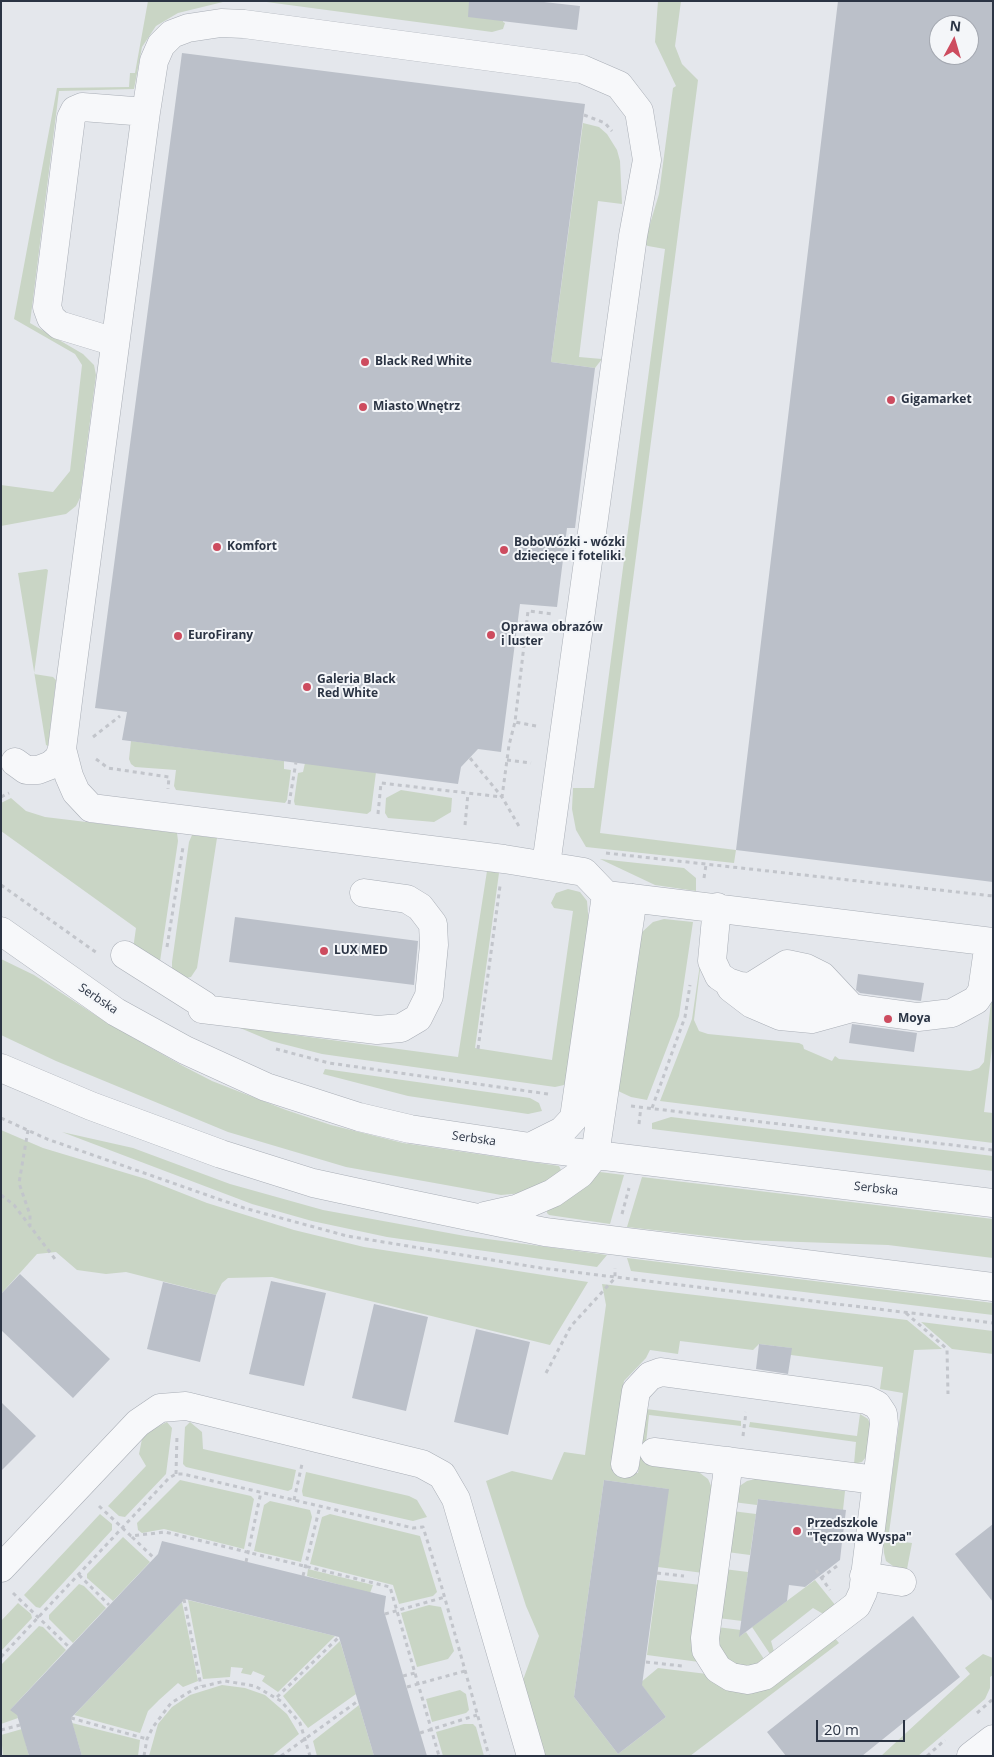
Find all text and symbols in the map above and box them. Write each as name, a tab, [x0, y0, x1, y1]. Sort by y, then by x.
north arrow	[929, 15, 979, 65]
text: N	[949, 16, 962, 36]
place label: Black Red White	[375, 355, 472, 369]
marker: Black Red White	[359, 356, 371, 368]
place label: Gigamarket	[901, 393, 972, 407]
marker: Gigamarket	[885, 394, 897, 406]
place label: Miasto Wnętrz	[373, 400, 460, 414]
marker: Miasto Wnętrz	[357, 401, 369, 413]
place label: BoboWózki - wózki dziecięce i foteliki.	[514, 536, 625, 564]
place label: Komfort	[227, 540, 277, 554]
marker: Komfort	[211, 541, 223, 553]
marker: BoboWózki - wózki dziecięce i foteliki.	[498, 544, 510, 556]
place label: Oprawa obrazów i luster	[501, 621, 603, 649]
place label: EuroFirany	[188, 629, 253, 643]
marker: Oprawa obrazów i luster	[485, 629, 497, 641]
marker: EuroFirany	[172, 630, 184, 642]
place label: Galeria Black Red White	[317, 673, 396, 701]
marker: Galeria Black Red White	[301, 681, 313, 693]
place label: LUX MED	[334, 944, 388, 958]
marker: LUX MED	[318, 945, 330, 957]
street label: Serbska	[76, 981, 120, 1017]
place label: Moya	[898, 1012, 931, 1026]
marker: Moya	[882, 1013, 894, 1025]
street label: Serbska	[451, 1129, 497, 1149]
street label: Serbska	[853, 1179, 899, 1199]
place label: Przedszkole "Tęczowa Wyspa"	[807, 1517, 912, 1545]
marker: Przedszkole "Tęczowa Wyspa"	[791, 1525, 803, 1537]
scale bar	[819, 1710, 908, 1742]
text: 20 m	[824, 1719, 859, 1739]

